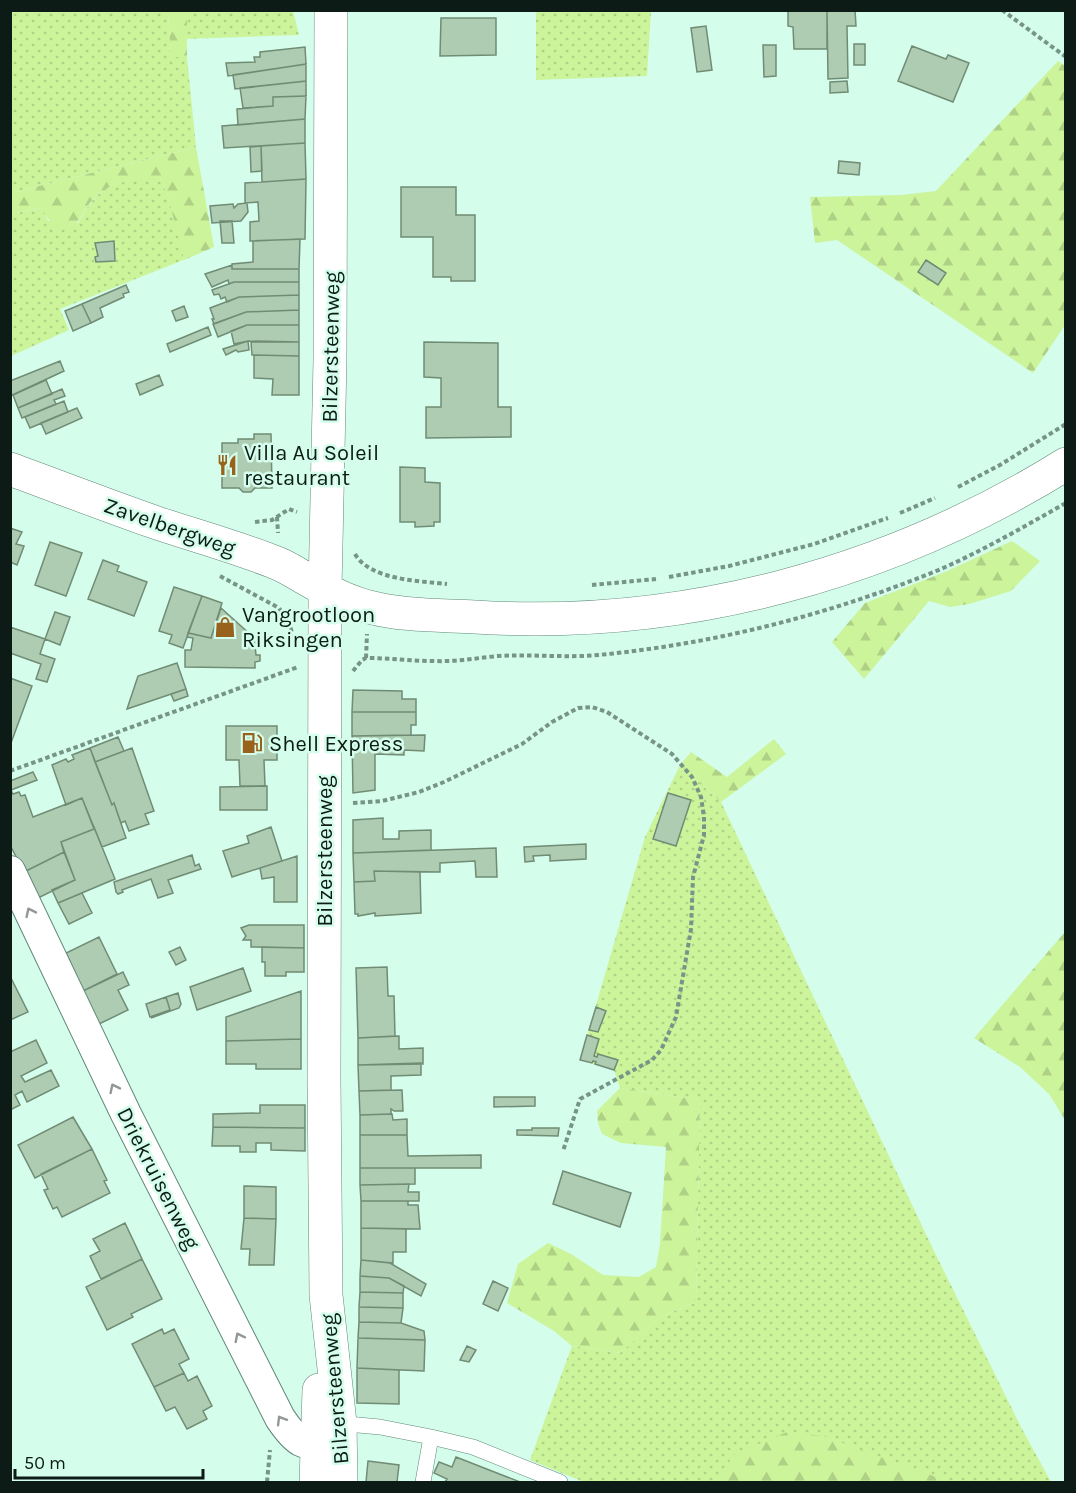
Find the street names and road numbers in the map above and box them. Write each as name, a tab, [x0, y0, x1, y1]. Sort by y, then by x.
street label: Bilzersteenweg	[317, 271, 345, 423]
street label: Zavelbergweg	[100, 492, 240, 562]
street label: Bilzersteenweg	[312, 775, 338, 927]
street label: Driekruisenweg	[111, 1103, 205, 1255]
street label: Bilzersteenweg	[315, 1312, 355, 1465]

